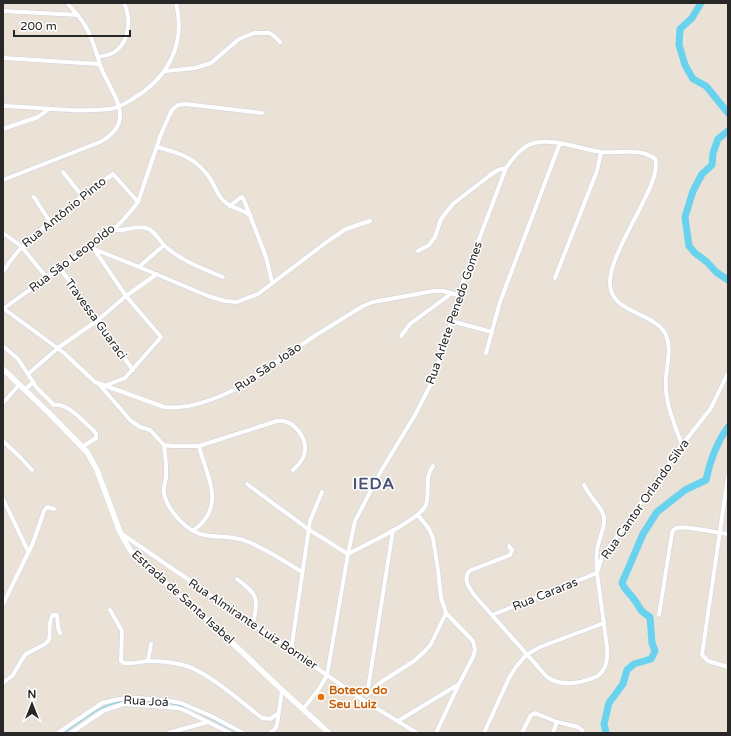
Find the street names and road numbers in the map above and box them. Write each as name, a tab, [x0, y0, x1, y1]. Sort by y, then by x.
street label: Rua Antônio Pinto	[19, 174, 109, 250]
street label: Rua São Leopoldo	[26, 221, 118, 295]
street label: Rua Arlete Penedo Gomes	[423, 240, 485, 386]
street label: Travessa Guaraci	[62, 276, 130, 362]
street label: Rua São João	[232, 340, 304, 394]
street label: Rua Cantor Orlando Silva	[598, 436, 692, 562]
street label: Estrada de Santa Isabel	[129, 547, 237, 647]
street label: Rua Cararas	[510, 574, 580, 613]
street label: Rua Almirante Luiz Bornier	[186, 576, 321, 673]
street label: Rua Joá	[123, 693, 169, 709]

